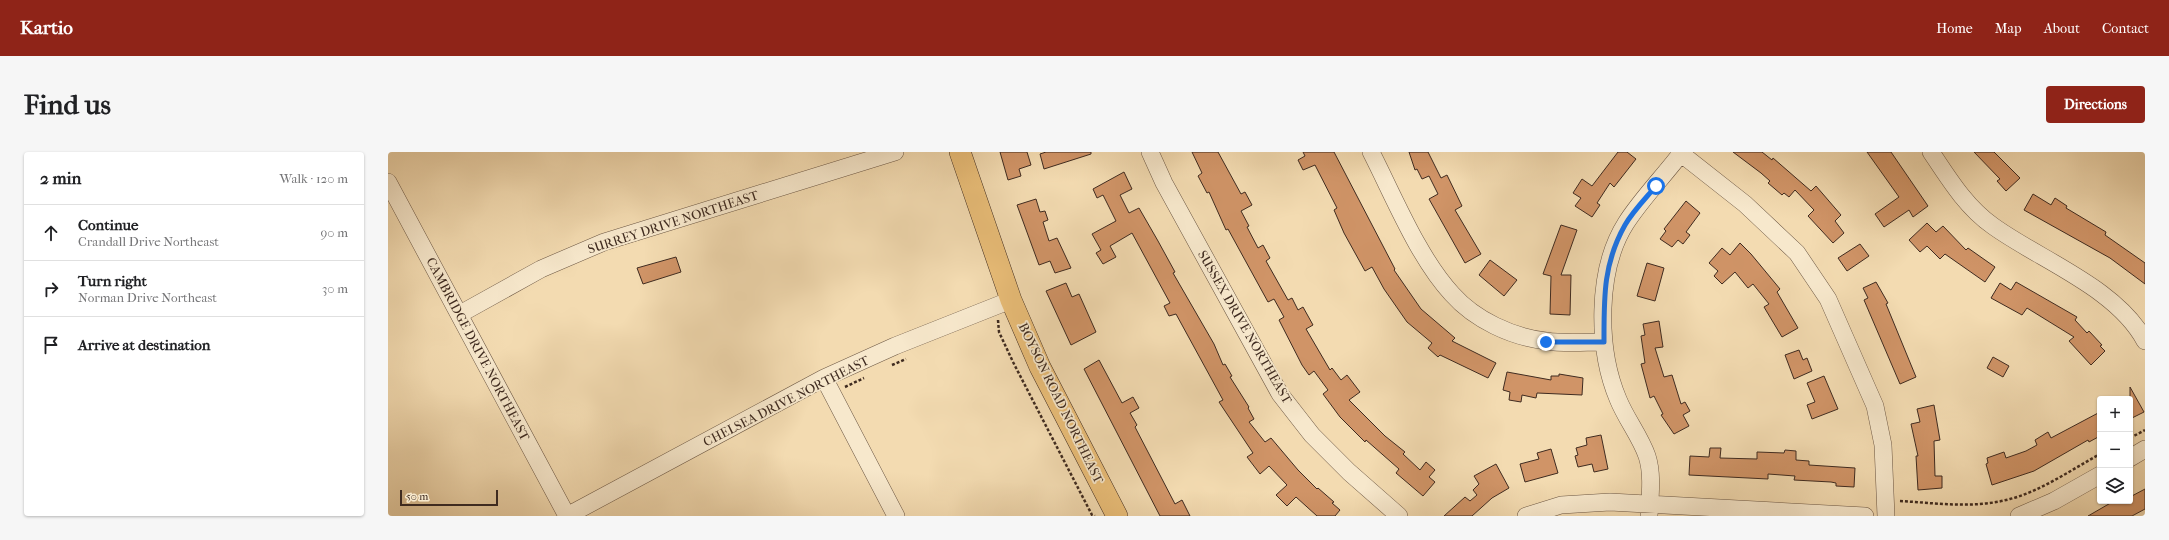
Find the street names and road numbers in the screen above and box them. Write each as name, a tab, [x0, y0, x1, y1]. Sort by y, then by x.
street label: SURREY DRIVE NORTHEAST	[586, 187, 760, 257]
street label: SUSSEX DRIVE NORTHEAST	[1195, 248, 1295, 406]
street label: CAMBRIDGE DRIVE NORTHEAST	[423, 255, 533, 443]
street label: BOYSON ROAD NORTHEAST	[1016, 320, 1107, 486]
street label: CHELSEA DRIVE NORTHEAST	[701, 352, 872, 449]

